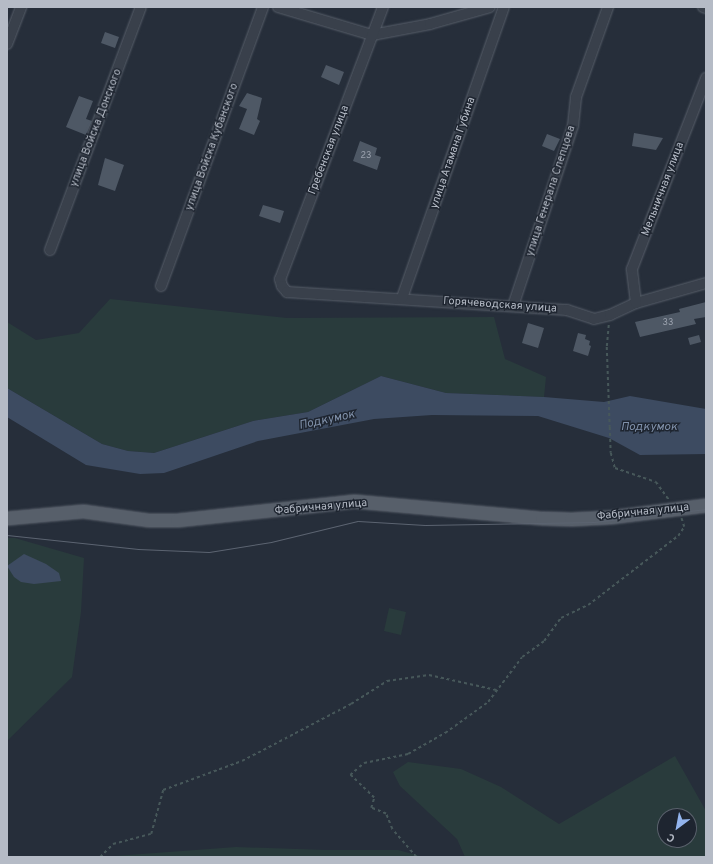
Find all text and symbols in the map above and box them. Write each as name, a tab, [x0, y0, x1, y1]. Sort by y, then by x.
street label: улица Войска Донского	[67, 67, 125, 189]
street label: улица Войска Кубанского	[183, 82, 241, 212]
street label: улица Атамана Губина	[428, 95, 478, 211]
street label: Гребенская улица	[306, 104, 352, 196]
street label: улица Генерала Слепцова	[524, 124, 578, 258]
street label: Мельничная улица	[639, 140, 687, 238]
house number: 23	[361, 151, 371, 161]
street label: Горячеводская улица	[443, 294, 557, 316]
house number: 33	[663, 318, 673, 328]
water label: Подкумок	[298, 408, 356, 434]
water label: Подкумок	[621, 421, 677, 435]
street label: Фабричная улица	[274, 496, 368, 518]
street label: Фабричная улица	[596, 501, 690, 523]
north arrow	[657, 808, 697, 848]
text: С	[664, 830, 678, 845]

